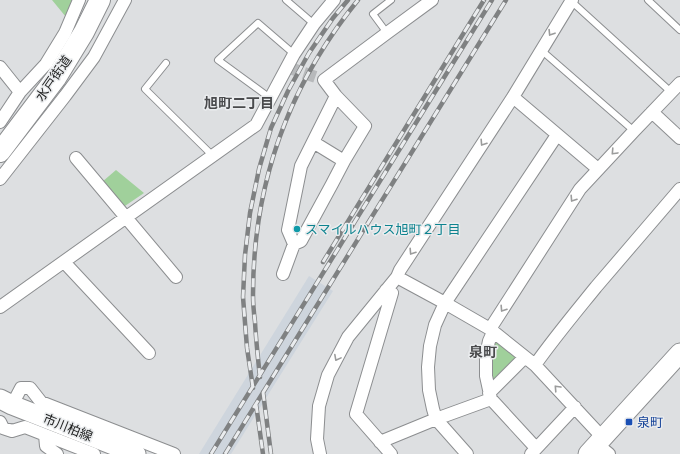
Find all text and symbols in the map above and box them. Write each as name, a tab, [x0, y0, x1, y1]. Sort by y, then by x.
one-way arrow	[549, 29, 556, 36]
street label: 水戸街道	[32, 52, 74, 104]
district label: 旭町二丁目	[204, 94, 274, 111]
one-way arrow	[480, 139, 487, 146]
one-way arrow	[612, 147, 619, 154]
one-way arrow	[570, 195, 578, 202]
place label: スマイルハウス旭町２丁目	[305, 221, 461, 237]
marker: スマイルハウス旭町２丁目	[292, 224, 302, 234]
one-way arrow	[409, 248, 416, 255]
one-way arrow	[500, 305, 508, 312]
district label: 泉町	[469, 343, 497, 360]
one-way arrow	[334, 354, 342, 361]
one-way arrow	[555, 385, 562, 393]
street label: 市川柏線	[41, 410, 95, 444]
place label: 泉町	[637, 414, 663, 430]
marker: 泉町	[624, 417, 634, 427]

